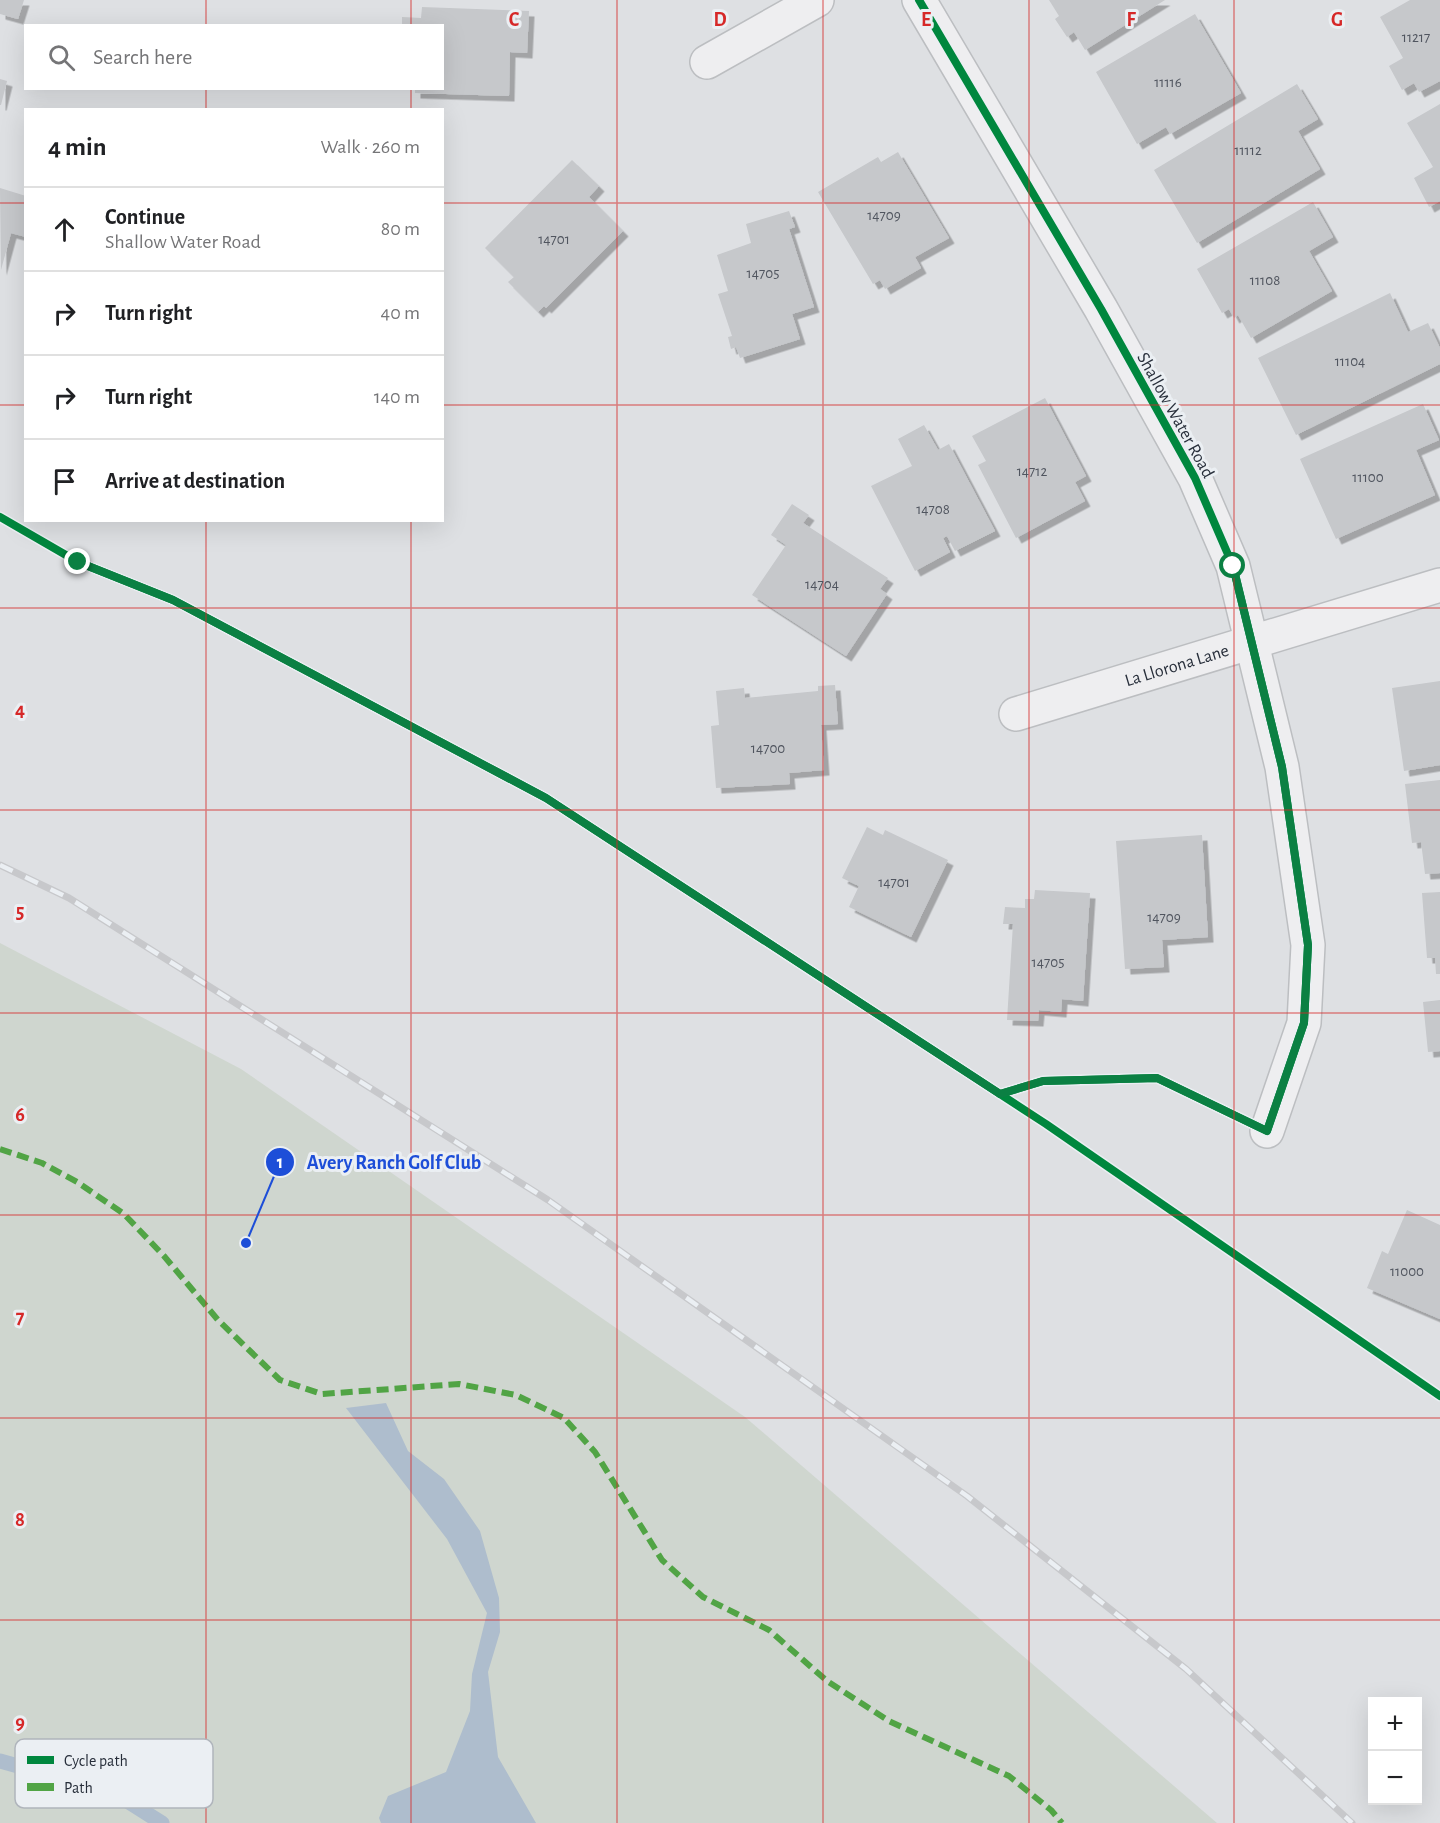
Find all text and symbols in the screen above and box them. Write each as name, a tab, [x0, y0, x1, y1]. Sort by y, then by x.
text: C	[509, 10, 520, 30]
text: D	[713, 10, 727, 30]
text: E	[921, 10, 931, 30]
text: F	[1126, 10, 1136, 30]
text: G	[1331, 10, 1343, 30]
search box	[24, 24, 444, 90]
house number: 11217	[1402, 30, 1430, 45]
icon: search	[45, 41, 78, 74]
text: Search here	[93, 46, 192, 68]
house number: 11116	[1154, 75, 1182, 90]
text: 4 min	[48, 134, 107, 160]
text: Walk · 260 m	[320, 137, 420, 157]
house number: 11112	[1234, 143, 1262, 158]
text: Continue	[105, 206, 185, 228]
house number: 14709	[867, 208, 901, 223]
icon: ahead	[48, 213, 81, 246]
text: 80 m	[381, 219, 420, 239]
text: Shallow Water Road	[105, 232, 261, 252]
house number: 14701	[538, 232, 570, 247]
house number: 14705	[747, 266, 779, 281]
house number: 11108	[1250, 273, 1280, 288]
icon: right	[48, 297, 81, 330]
text: Turn right	[105, 302, 192, 324]
text: 40 m	[381, 303, 420, 323]
street label: Shallow Water Road	[1133, 350, 1217, 481]
house number: 11104	[1335, 354, 1365, 369]
icon: right	[48, 381, 81, 414]
text: Turn right	[105, 386, 192, 408]
text: 140 m	[374, 387, 420, 407]
house number: 14712	[1017, 464, 1047, 479]
icon: arrive	[48, 465, 81, 498]
text: Arrive at destination	[105, 470, 285, 492]
house number: 11100	[1352, 470, 1384, 485]
house number: 14708	[916, 502, 950, 517]
route end	[64, 548, 90, 574]
route start	[1219, 552, 1245, 578]
house number: 14704	[805, 577, 839, 592]
street label: La Llorona Lane	[1123, 642, 1231, 690]
text: 4	[15, 700, 25, 720]
house number: 14700	[751, 741, 785, 756]
house number: 14701	[878, 875, 910, 890]
text: 5	[16, 902, 24, 922]
house number: 14709	[1147, 910, 1181, 925]
house number: 14705	[1032, 955, 1064, 970]
text: 6	[15, 1105, 25, 1125]
callout: Avery Ranch Golf Club	[265, 1143, 493, 1181]
text: Avery Ranch Golf Club	[307, 1153, 481, 1173]
text: 1	[277, 1154, 283, 1172]
house number: 11000	[1390, 1264, 1424, 1279]
text: 7	[16, 1307, 25, 1327]
text: 8	[15, 1510, 25, 1530]
map controls	[1368, 1697, 1422, 1805]
button: +	[1368, 1697, 1422, 1751]
text: 9	[15, 1713, 25, 1733]
legend	[15, 1739, 213, 1808]
button: −	[1368, 1751, 1422, 1805]
text: Cycle path	[64, 1753, 128, 1770]
text: Path	[64, 1780, 93, 1796]

